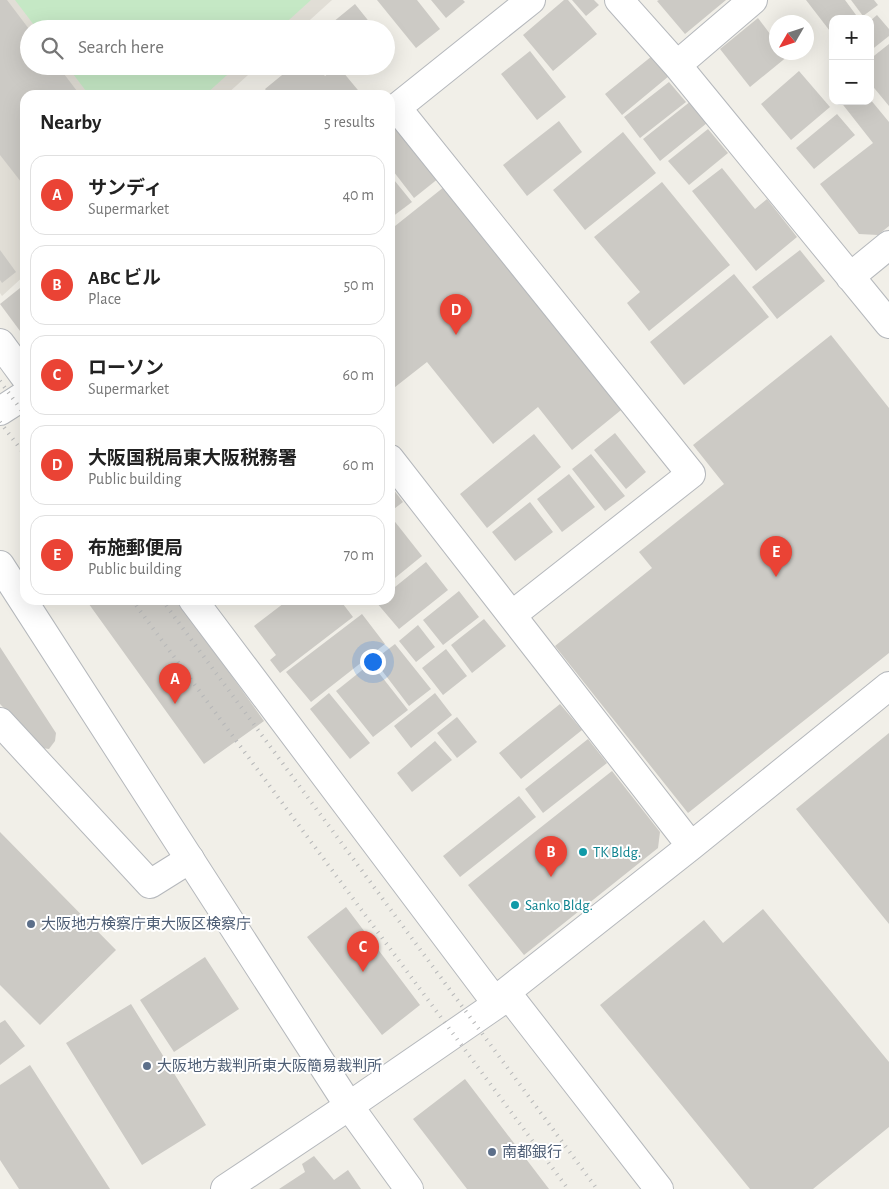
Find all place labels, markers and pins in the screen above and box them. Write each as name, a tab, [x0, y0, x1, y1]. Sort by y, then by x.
pin: D	[440, 294, 472, 335]
pin: E	[760, 536, 792, 577]
pin: A	[159, 663, 191, 704]
pin: B	[535, 836, 567, 877]
place label: TK Bldg.	[593, 845, 641, 860]
marker: TK Bldg.	[577, 846, 589, 858]
place label: Sanko Bldg.	[525, 898, 593, 913]
marker: Sanko Bldg.	[509, 899, 521, 911]
place label: 大阪地方検察庁東大阪区検察庁	[41, 916, 251, 932]
marker: 大阪地方検察庁東大阪区検察庁	[25, 918, 37, 930]
pin: C	[347, 931, 379, 972]
place label: 大阪地方裁判所東大阪簡易裁判所	[157, 1058, 382, 1074]
marker: 大阪地方裁判所東大阪簡易裁判所	[141, 1060, 153, 1072]
place label: 南都銀行	[502, 1144, 562, 1160]
marker: 南都銀行	[486, 1146, 498, 1158]

